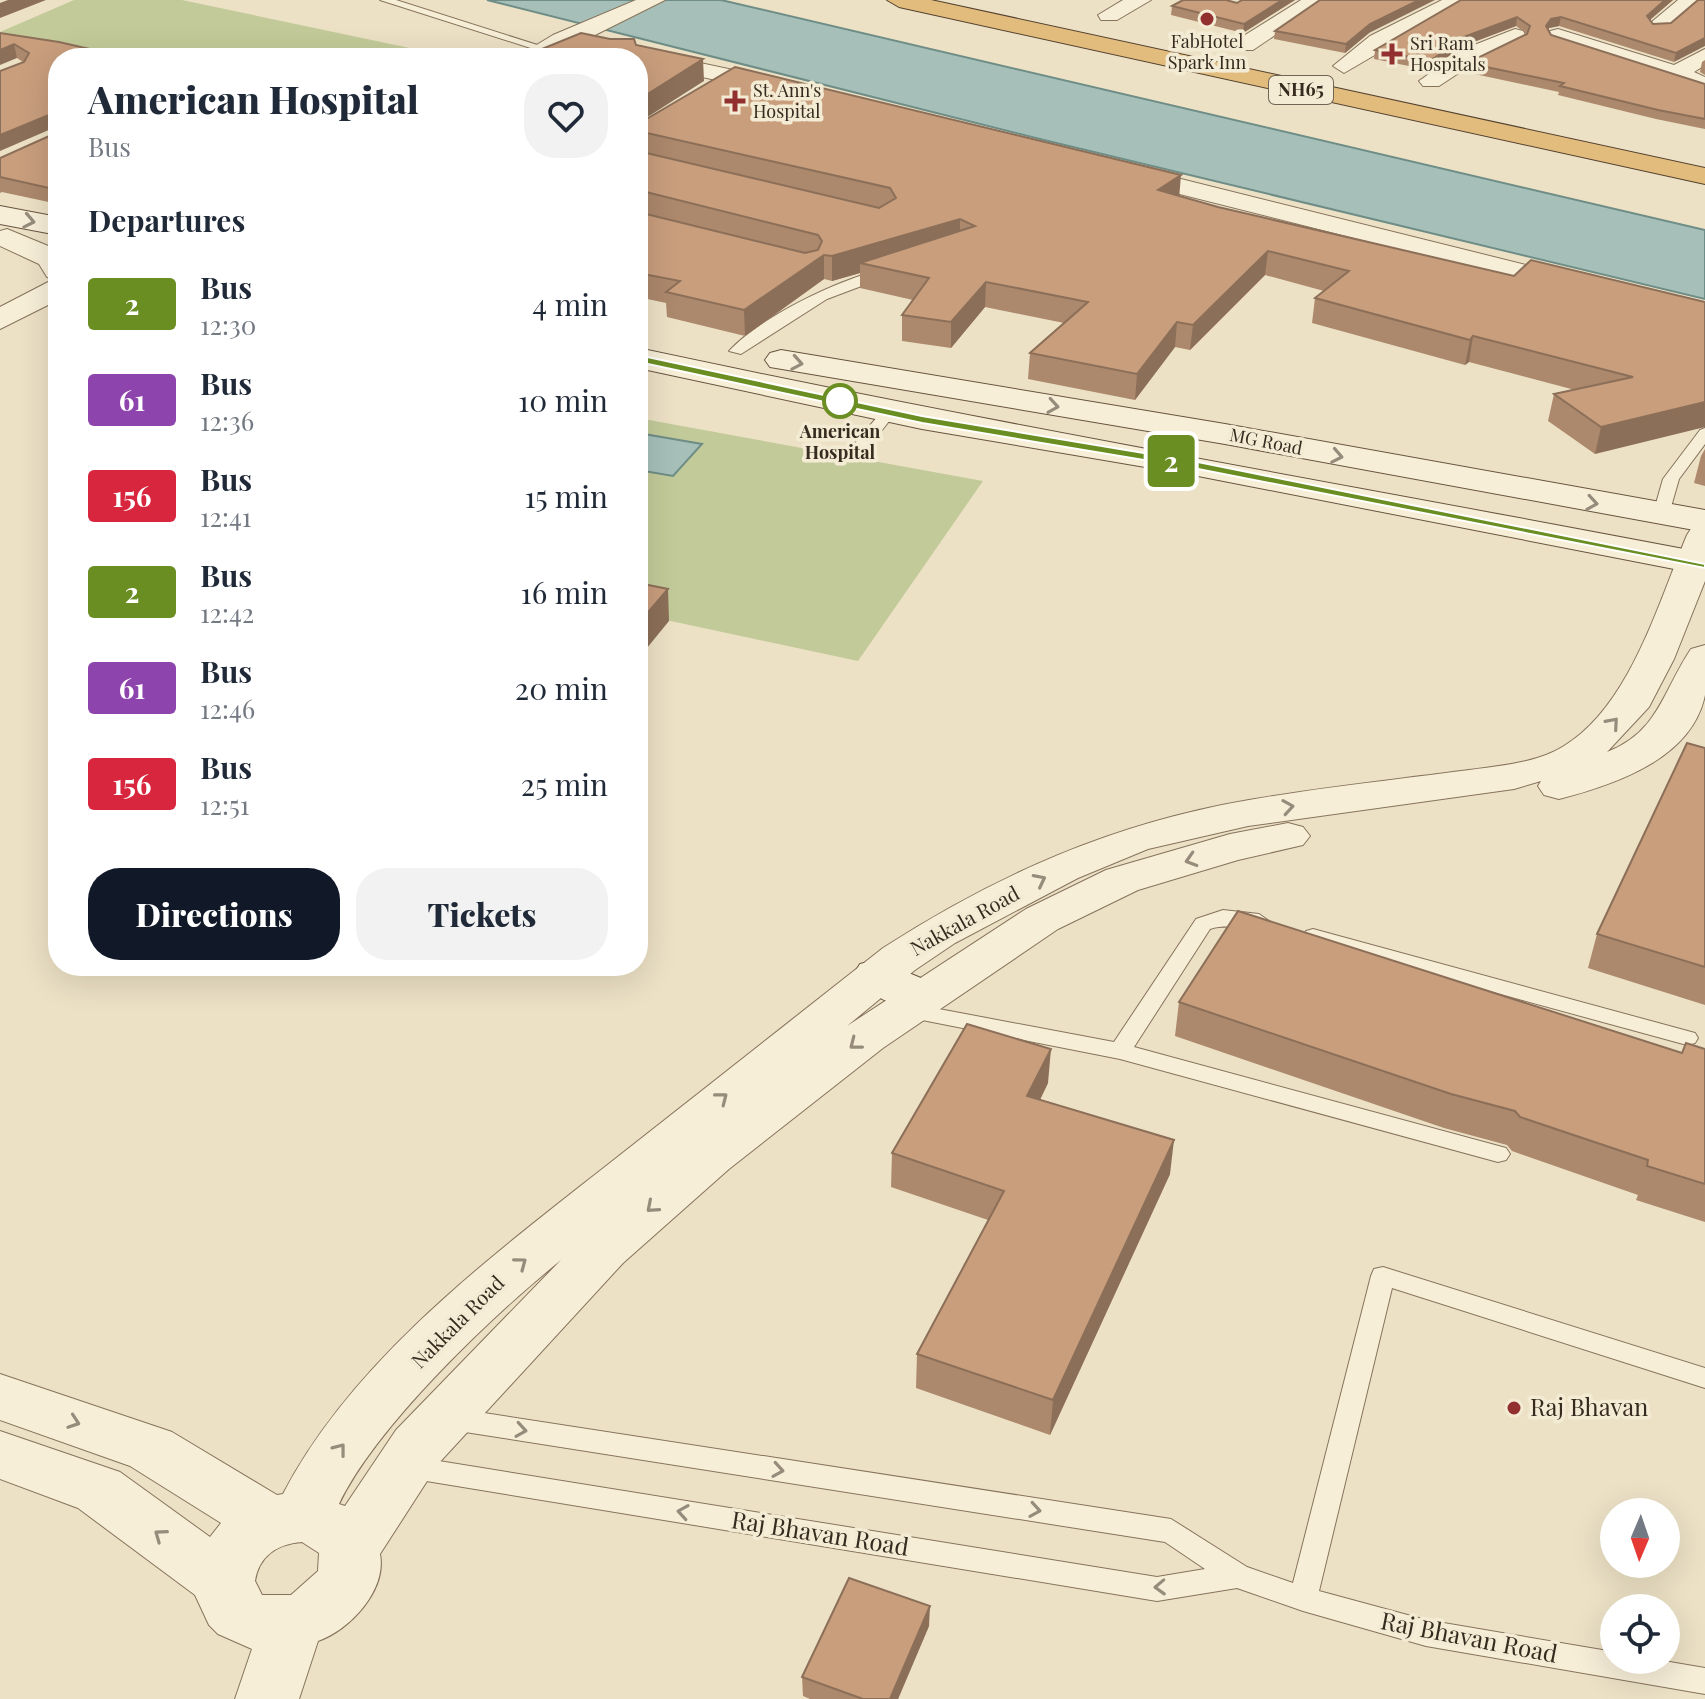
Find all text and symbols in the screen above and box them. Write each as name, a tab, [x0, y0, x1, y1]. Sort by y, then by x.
marker: FabHotel Spark Inn	[1198, 10, 1216, 28]
place label: FabHotel Spark Inn	[1168, 29, 1247, 74]
place label: Sri Ram Hospitals	[1410, 31, 1485, 76]
marker: Sri Ram Hospitals	[1381, 43, 1403, 65]
text: American Hospital	[88, 73, 419, 124]
button: heart	[524, 74, 608, 158]
road number: NH65	[1269, 76, 1333, 104]
place label: St. Ann's Hospital	[753, 78, 821, 123]
marker: St. Ann's Hospital	[724, 90, 746, 112]
text: Bus	[88, 129, 131, 164]
text: Departures	[88, 200, 245, 240]
one-way arrow	[22, 211, 36, 228]
text: Bus	[200, 267, 252, 307]
text: 4 min	[532, 284, 608, 324]
text: 2	[125, 285, 139, 322]
text: 12:30	[200, 307, 256, 342]
one-way arrow	[790, 353, 804, 370]
text: Bus	[200, 363, 252, 403]
text: 10 min	[518, 380, 608, 420]
text: 61	[119, 381, 145, 418]
marker: American Hospital	[823, 384, 857, 418]
one-way arrow	[1046, 397, 1060, 414]
text: 12:36	[200, 403, 254, 438]
place label: American Hospital	[799, 419, 880, 464]
street label: MG Road	[1228, 422, 1305, 460]
line badge: 2	[1145, 435, 1197, 487]
text: 2	[1164, 442, 1178, 479]
one-way arrow	[1330, 446, 1344, 463]
text: Bus	[200, 459, 252, 499]
text: 15 min	[524, 476, 608, 516]
text: 156	[113, 477, 151, 514]
one-way arrow	[1586, 494, 1599, 511]
text: 12:41	[200, 499, 251, 534]
text: Bus	[200, 555, 252, 595]
text: 16 min	[521, 572, 608, 612]
text: 2	[125, 573, 139, 610]
text: 12:42	[200, 595, 254, 630]
text: Bus	[200, 651, 252, 691]
text: 20 min	[515, 668, 608, 708]
text: 61	[119, 669, 145, 706]
text: 12:46	[200, 691, 255, 726]
one-way arrow	[1603, 718, 1618, 732]
text: Bus	[200, 747, 252, 787]
text: 25 min	[521, 764, 608, 804]
text: 156	[113, 765, 151, 802]
text: 12:51	[200, 787, 249, 822]
one-way arrow	[1281, 799, 1294, 816]
one-way arrow	[1185, 851, 1199, 867]
button: Directions	[88, 868, 340, 960]
button: Tickets	[356, 868, 608, 960]
one-way arrow	[1031, 875, 1046, 890]
street label: Nakkala Road	[905, 878, 1024, 961]
one-way arrow	[849, 1035, 864, 1049]
one-way arrow	[713, 1094, 728, 1108]
one-way arrow	[647, 1197, 662, 1212]
one-way arrow	[512, 1258, 526, 1273]
street label: Nakkala Road	[405, 1268, 509, 1373]
place label: Raj Bhavan	[1530, 1390, 1648, 1422]
marker: Raj Bhavan	[1505, 1399, 1523, 1417]
one-way arrow	[66, 1413, 80, 1429]
one-way arrow	[514, 1421, 528, 1438]
one-way arrow	[330, 1443, 344, 1458]
one-way arrow	[771, 1461, 785, 1478]
north arrow	[1600, 1498, 1680, 1578]
map controls	[1600, 1498, 1680, 1674]
one-way arrow	[1028, 1501, 1042, 1518]
street label: Raj Bhavan Road	[729, 1502, 911, 1562]
one-way arrow	[676, 1504, 690, 1521]
one-way arrow	[155, 1530, 169, 1545]
one-way arrow	[1154, 1578, 1166, 1595]
button: locate	[1600, 1594, 1680, 1674]
street label: Raj Bhavan Road	[1378, 1603, 1560, 1669]

